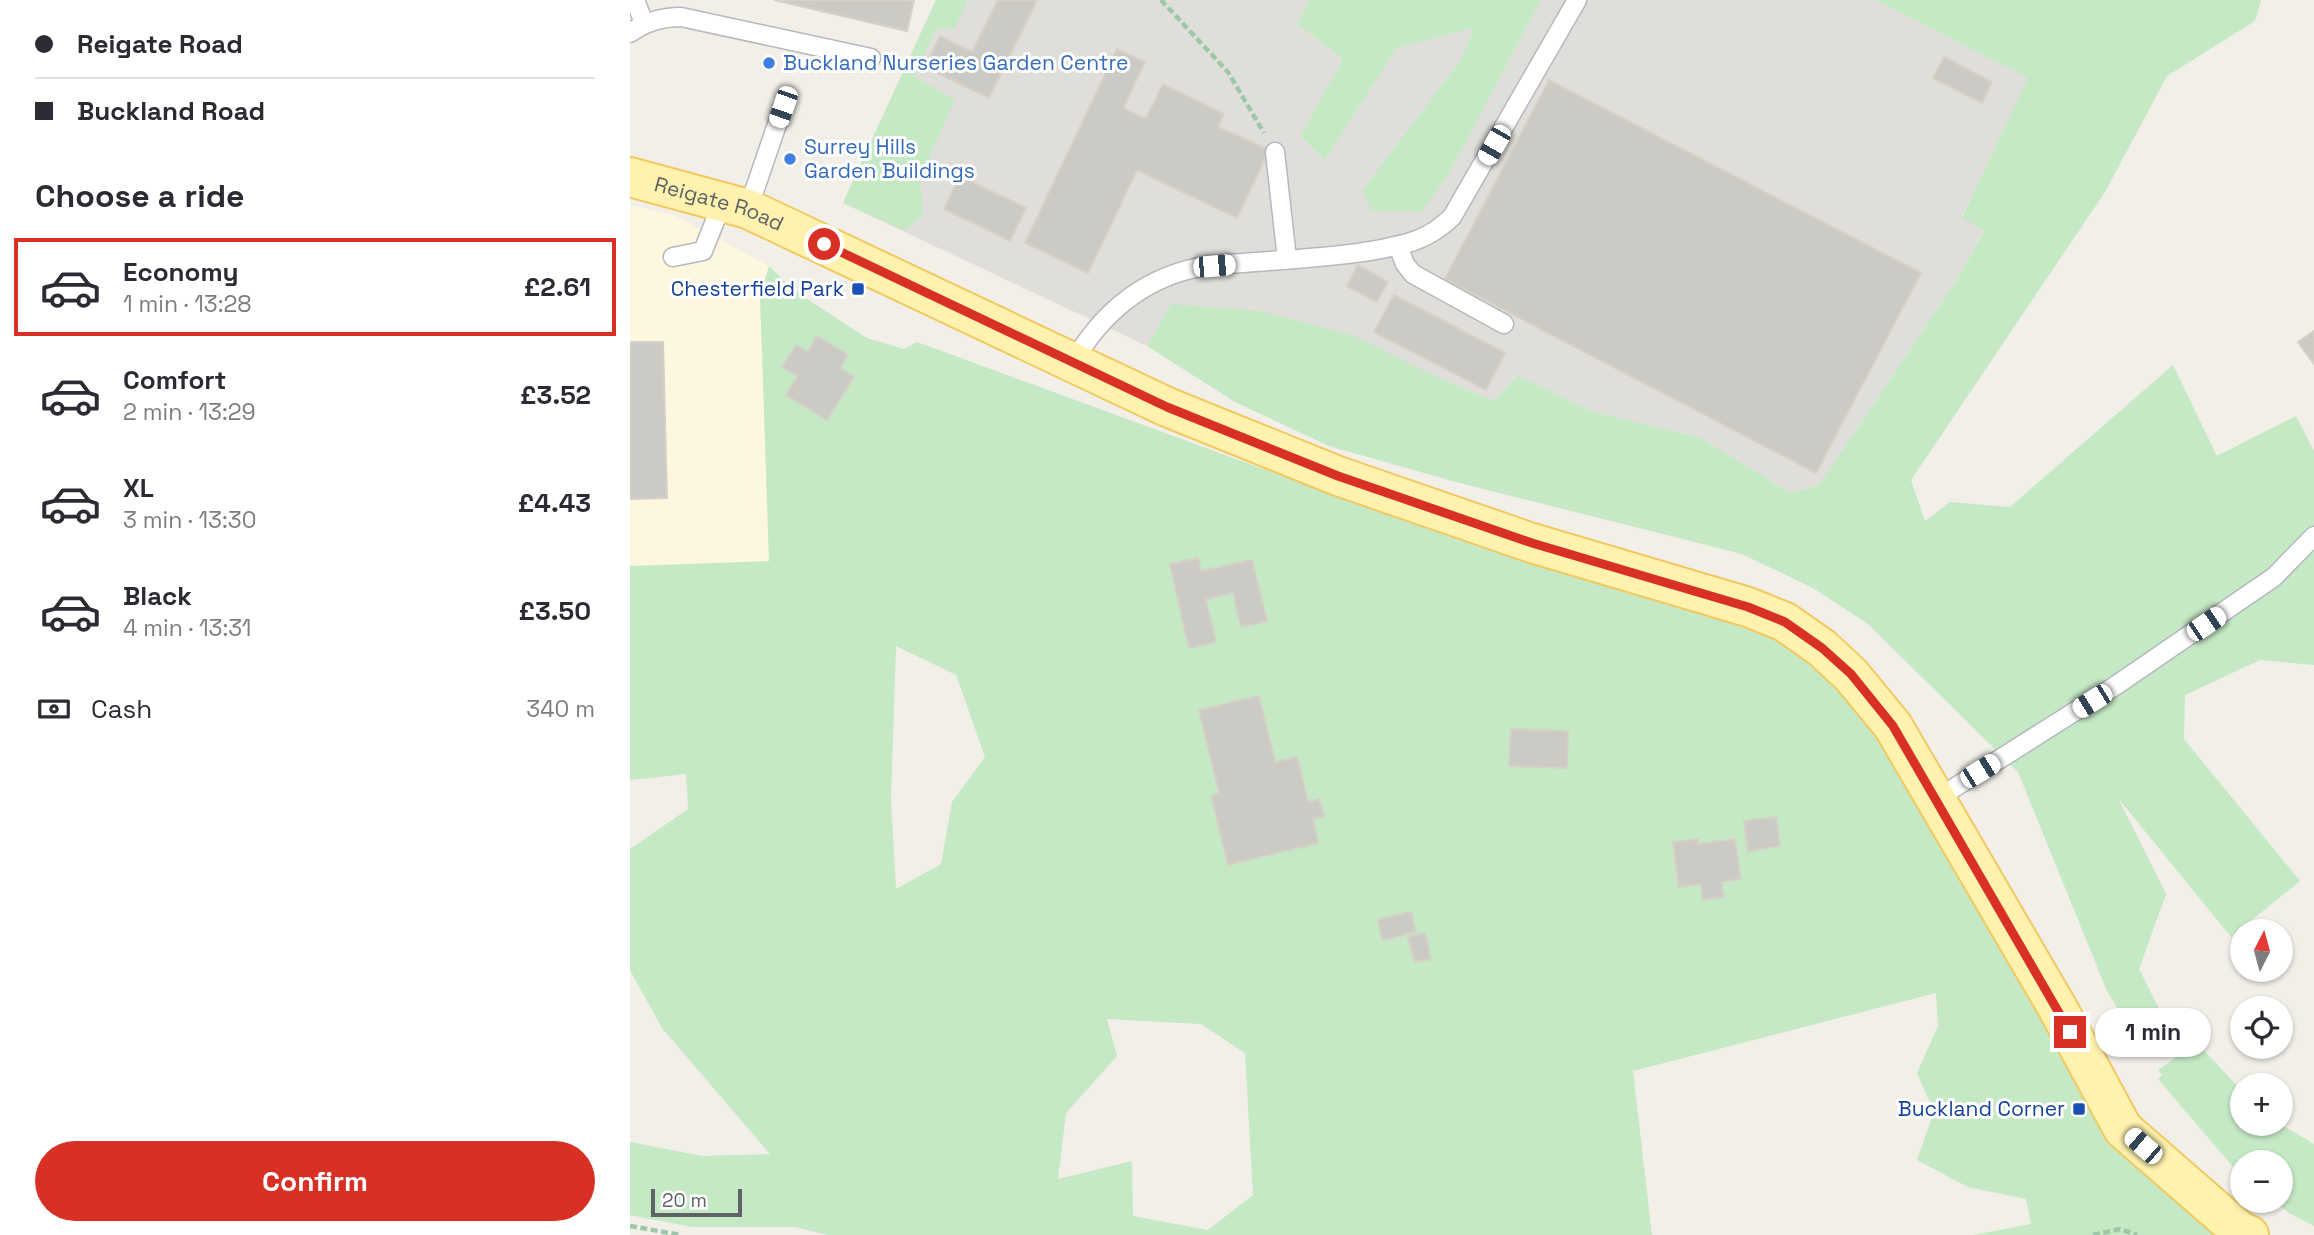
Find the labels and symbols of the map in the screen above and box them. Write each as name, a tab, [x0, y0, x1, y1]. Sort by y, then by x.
place label: Buckland Nurseries Garden Centre	[783, 49, 1128, 76]
marker: Buckland Nurseries Garden Centre	[761, 55, 777, 71]
car	[767, 84, 800, 130]
car	[1475, 122, 1514, 168]
place label: Surrey Hills Garden Buildings	[804, 133, 975, 184]
marker: Surrey Hills Garden Buildings	[782, 151, 798, 167]
street label: Reigate Road	[651, 170, 788, 237]
route start	[808, 228, 840, 260]
car	[1193, 254, 1236, 278]
place label: Chesterfield Park	[671, 275, 844, 302]
marker: Chesterfield Park	[850, 281, 866, 297]
car	[2183, 604, 2230, 644]
car	[2069, 681, 2116, 721]
car	[1957, 751, 2004, 791]
north arrow	[2230, 919, 2292, 982]
callout: 1 min	[2094, 1007, 2210, 1056]
route end	[2054, 1016, 2086, 1048]
place label: Buckland Corner	[1898, 1095, 2065, 1122]
marker: Buckland Corner	[2071, 1101, 2087, 1117]
car	[2121, 1124, 2166, 1168]
scale bar	[651, 1186, 742, 1218]

